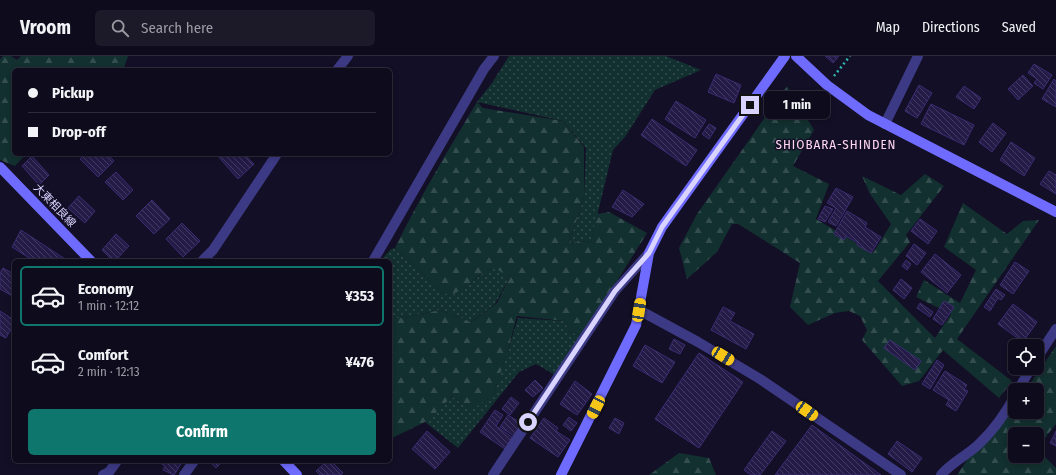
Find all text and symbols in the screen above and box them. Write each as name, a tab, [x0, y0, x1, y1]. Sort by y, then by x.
search box	[95, 10, 375, 46]
text: Vroom	[20, 16, 71, 39]
icon: search	[109, 17, 131, 39]
text: Search here	[141, 19, 213, 37]
text: Map	[876, 19, 900, 36]
text: Directions	[922, 19, 980, 36]
text: Saved	[1002, 19, 1036, 36]
text: Pickup	[52, 84, 94, 102]
callout: 1 min	[764, 91, 830, 119]
route end	[741, 96, 759, 114]
text: 1 min	[783, 97, 811, 112]
text: Drop-off	[52, 123, 106, 141]
district label: SHIOBARA-SHINDEN	[775, 137, 897, 152]
street label: 大東相良線	[31, 181, 78, 230]
icon: car	[30, 278, 66, 314]
text: Economy	[78, 280, 133, 298]
text: ¥353	[345, 287, 374, 305]
car	[631, 297, 647, 323]
text: 1 min · 12:12	[78, 298, 139, 313]
map controls	[1008, 339, 1044, 463]
button: locate	[1008, 339, 1044, 375]
icon: car	[30, 344, 66, 380]
car	[710, 345, 736, 367]
text: Comfort	[78, 346, 129, 364]
text: ¥476	[345, 353, 374, 371]
text: 2 min · 12:13	[78, 364, 140, 379]
button: +	[1008, 383, 1044, 419]
car	[585, 394, 607, 420]
car	[794, 399, 820, 423]
button: Confirm	[28, 409, 376, 455]
route start	[519, 413, 537, 431]
button: −	[1008, 427, 1044, 463]

